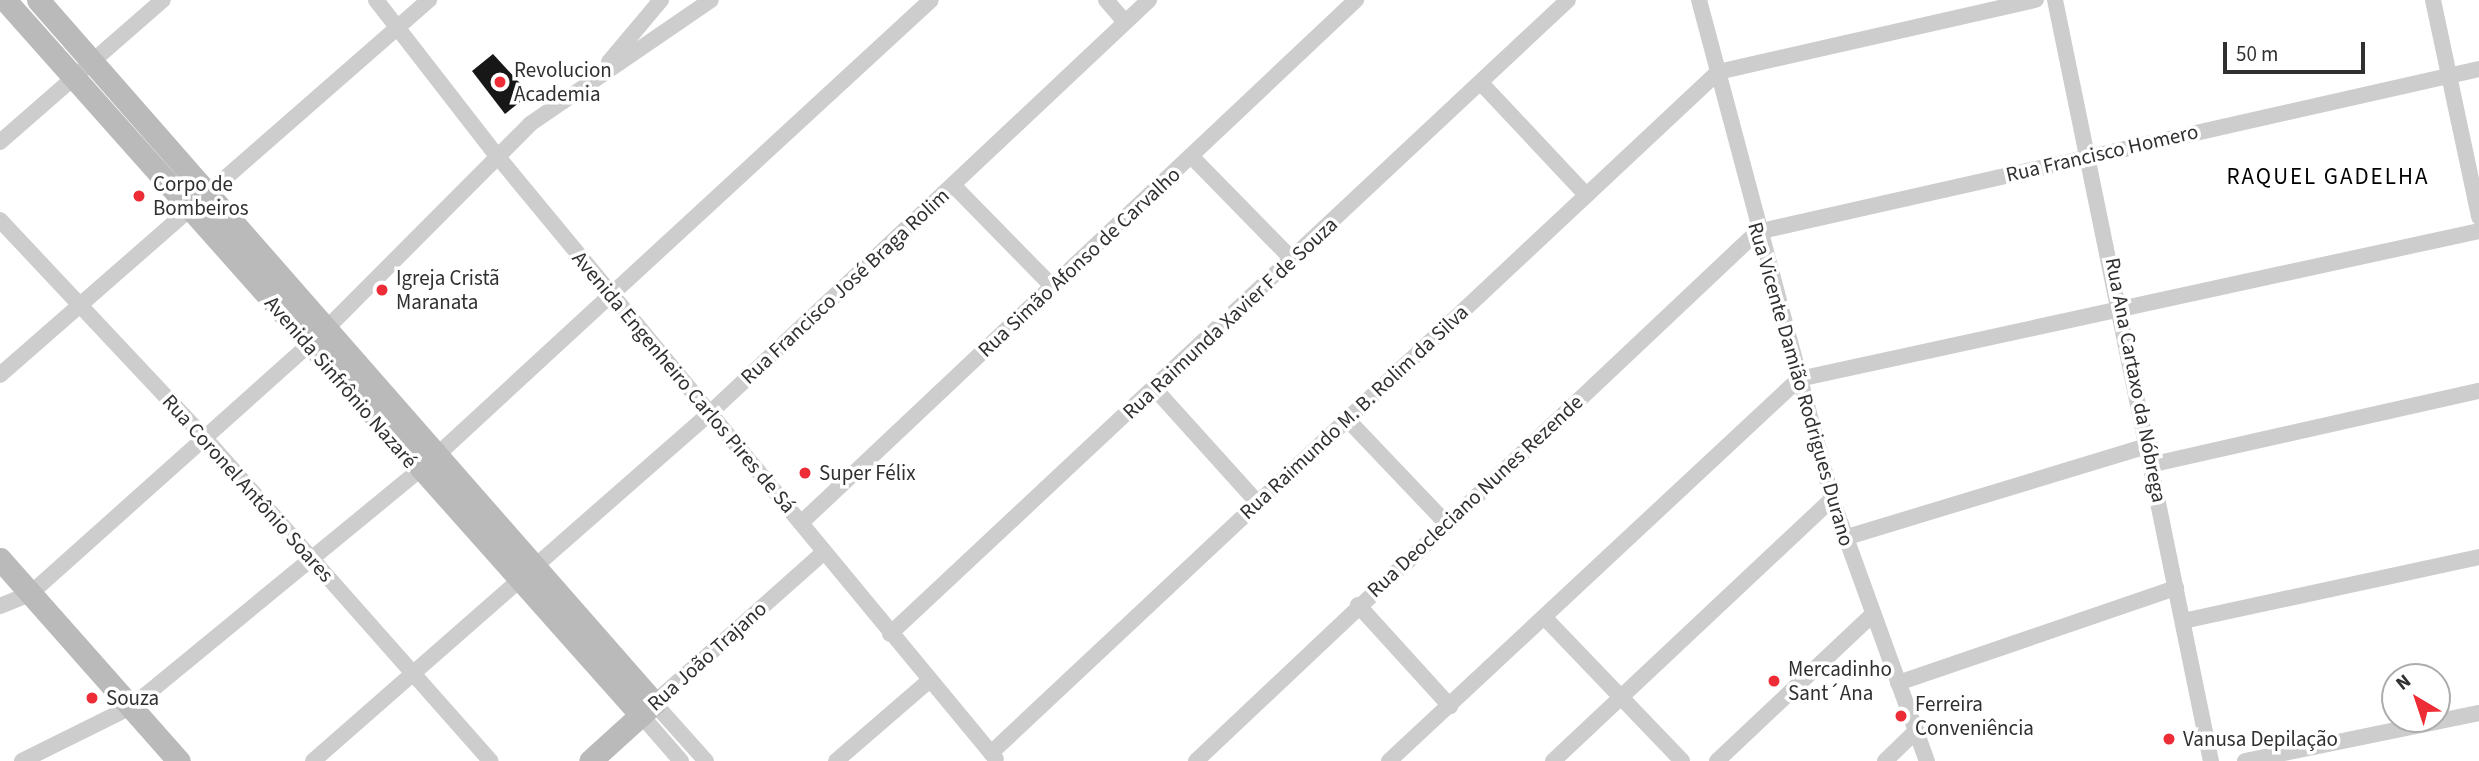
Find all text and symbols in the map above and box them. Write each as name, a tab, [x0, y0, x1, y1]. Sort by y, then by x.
scale bar	[2227, 28, 2369, 72]
text: 50 m	[2236, 39, 2278, 69]
place label: Revolucion Academia	[514, 57, 612, 107]
marker: Revolucion Academia	[492, 74, 508, 90]
street label: Rua Francisco Homero	[2003, 119, 2201, 187]
street label: Rua Simão Afonso de Carvalho	[973, 162, 1185, 362]
district label: RAQUEL GADELHA	[2228, 163, 2428, 191]
place label: Corpo de Bombeiros	[153, 171, 249, 221]
street label: Rua Francisco José Braga Rolim	[736, 183, 954, 389]
marker: Corpo de Bombeiros	[131, 188, 147, 204]
street label: Rua Raimunda Xavier F de Souza	[1117, 212, 1343, 424]
street label: Rua Vicente Damião Rodrigues Durano	[1743, 219, 1859, 549]
street label: Avenida Engenheiro Carlos Pires de Sá	[567, 246, 801, 518]
street label: Rua Ana Cartaxo da Nóbrega	[2100, 256, 2172, 504]
place label: Igreja Cristã Maranata	[396, 265, 500, 315]
marker: Igreja Cristã Maranata	[374, 282, 390, 298]
street label: Avenida Sinfrônio Nazaré	[259, 291, 423, 473]
street label: Rua Raimundo M. B. Rolim da Silva	[1235, 299, 1473, 525]
street label: Rua Coronel Antônio Soares	[157, 389, 339, 587]
street label: Rua Deocleciano Nunes Rezende	[1362, 389, 1588, 603]
place label: Super Félix	[819, 460, 916, 486]
marker: Super Félix	[797, 465, 813, 481]
street label: Rua João Trajano	[642, 596, 772, 716]
place label: Mercadinho Sant´Ana	[1788, 656, 1892, 706]
north arrow	[2381, 663, 2451, 733]
text: N	[2390, 668, 2417, 697]
marker: Mercadinho Sant´Ana	[1766, 673, 1782, 689]
place label: Souza	[106, 685, 159, 711]
marker: Souza	[84, 690, 100, 706]
place label: Ferreira Conveniência	[1915, 691, 2034, 741]
marker: Ferreira Conveniência	[1893, 708, 1909, 724]
place label: Vanusa Depilação	[2183, 726, 2338, 752]
marker: Vanusa Depilação	[2161, 731, 2177, 747]

